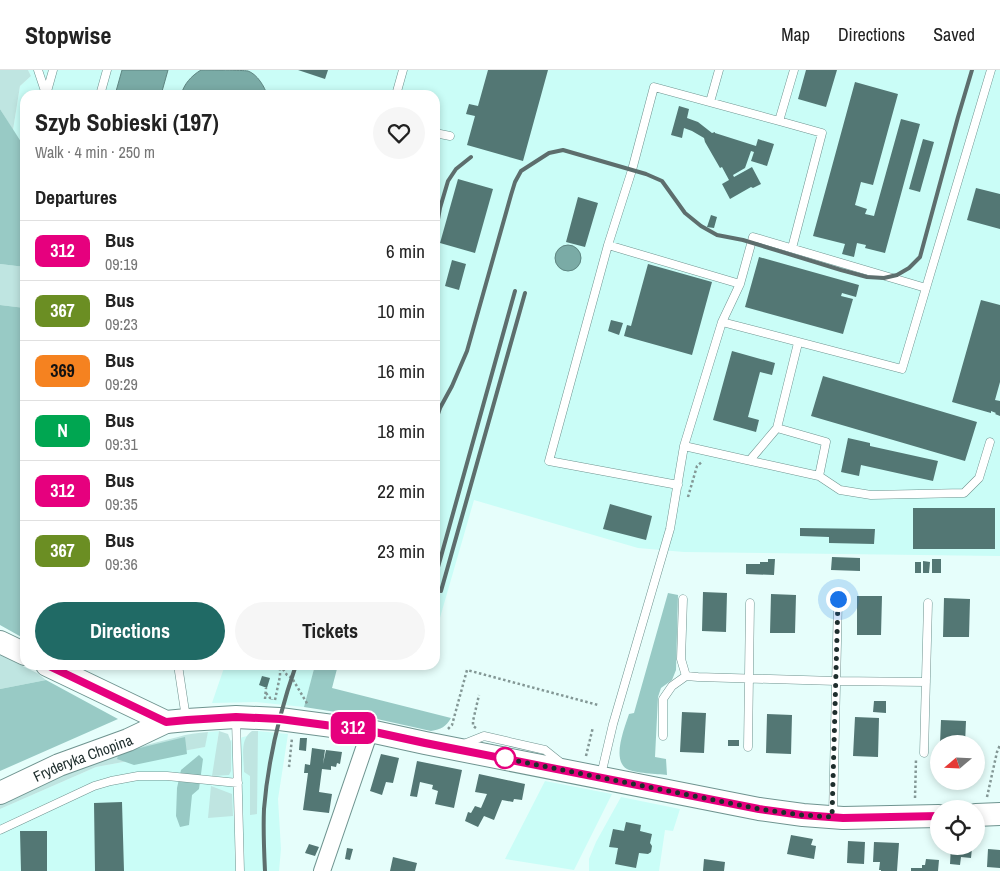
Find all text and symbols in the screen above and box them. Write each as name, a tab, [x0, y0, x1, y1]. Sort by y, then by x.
text: Stopwise	[25, 19, 111, 51]
text: Map	[781, 22, 810, 47]
text: Directions	[838, 22, 905, 47]
text: Saved	[933, 22, 975, 47]
text: Szyb Sobieski (197)	[35, 106, 219, 138]
button: heart	[373, 107, 425, 159]
text: Walk · 4 min · 250 m	[35, 141, 155, 163]
text: Departures	[35, 184, 117, 210]
text: Bus	[105, 227, 134, 253]
text: 312	[50, 238, 75, 263]
text: 6 min	[386, 238, 425, 264]
text: 09:19	[105, 253, 138, 275]
text: Bus	[105, 287, 134, 313]
text: 367	[50, 298, 75, 323]
text: 10 min	[377, 298, 425, 324]
text: 09:23	[105, 313, 138, 335]
text: Bus	[105, 347, 134, 373]
text: 369	[50, 358, 75, 383]
text: 16 min	[377, 358, 425, 384]
text: 09:29	[105, 373, 138, 395]
text: Bus	[105, 407, 134, 433]
text: N	[57, 418, 68, 443]
text: 18 min	[377, 418, 425, 444]
text: 09:31	[105, 433, 138, 455]
text: Bus	[105, 467, 134, 493]
text: 312	[50, 478, 75, 503]
text: 22 min	[377, 478, 425, 504]
text: 09:35	[105, 493, 138, 515]
text: Bus	[105, 527, 134, 553]
text: 367	[50, 538, 75, 563]
text: 23 min	[377, 538, 425, 564]
text: 09:36	[105, 553, 138, 575]
your location	[826, 587, 851, 612]
button: Directions	[35, 602, 225, 660]
button: Tickets	[235, 602, 425, 660]
line badge: 312	[324, 712, 382, 744]
text: 312	[341, 715, 365, 740]
street label: Fryderyka Chopina	[30, 729, 136, 786]
north arrow	[930, 735, 985, 790]
map controls	[930, 735, 985, 855]
unlabelled marker	[494, 747, 516, 769]
button: locate	[930, 800, 985, 855]

